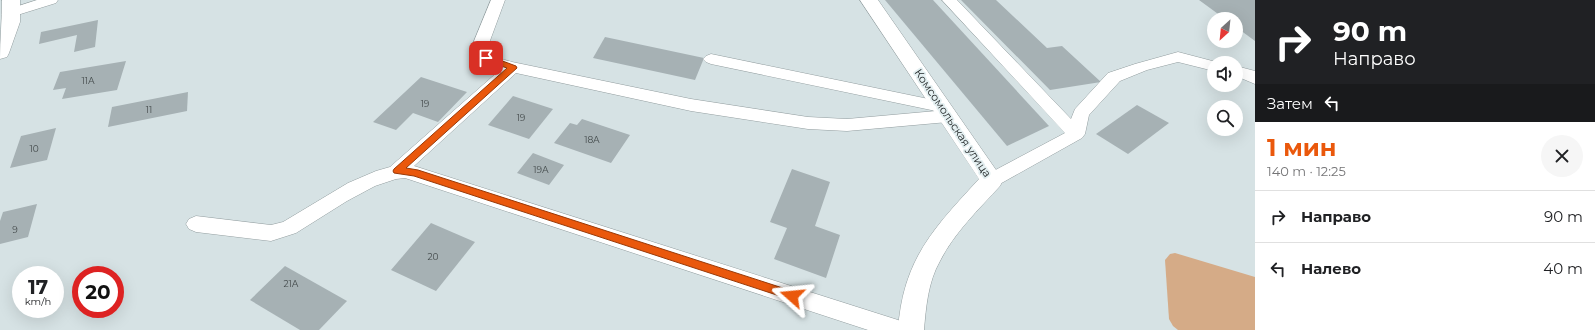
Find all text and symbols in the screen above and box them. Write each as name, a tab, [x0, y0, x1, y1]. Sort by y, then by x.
north arrow	[1207, 12, 1243, 48]
map controls	[1207, 12, 1243, 136]
text: 90 m	[1333, 14, 1407, 48]
icon: right	[1267, 16, 1319, 68]
pin	[469, 41, 503, 75]
icon: arrive	[475, 47, 497, 69]
text: Направо	[1333, 48, 1416, 70]
button: sound	[1207, 56, 1243, 92]
street label: Комсомольская улица	[911, 66, 995, 180]
house number: 11А	[81, 75, 95, 86]
icon: left	[1321, 92, 1343, 114]
text: Затем	[1267, 94, 1313, 113]
house number: 19	[421, 98, 430, 109]
button: search	[1207, 100, 1243, 136]
house number: 11	[146, 104, 152, 115]
house number: 19	[517, 112, 526, 123]
text: 1 мин	[1267, 133, 1336, 162]
house number: 18А	[584, 134, 600, 145]
button: close	[1541, 135, 1583, 177]
house number: 10	[29, 143, 39, 154]
text: 140 m · 12:25	[1267, 163, 1346, 179]
house number: 19А	[533, 164, 549, 175]
icon: right	[1267, 206, 1289, 228]
text: Направо	[1301, 207, 1371, 226]
text: 90 m	[1544, 207, 1583, 226]
house number: 9	[12, 224, 18, 235]
house number: 20	[427, 251, 439, 262]
icon: left	[1267, 258, 1289, 280]
text: Налево	[1301, 259, 1361, 278]
text: 40 m	[1543, 259, 1583, 278]
speed limit sign: 20	[72, 266, 124, 318]
text: 17	[28, 275, 48, 299]
position arrow	[771, 275, 813, 317]
house number: 21А	[283, 278, 299, 289]
text: km/h	[25, 295, 51, 308]

